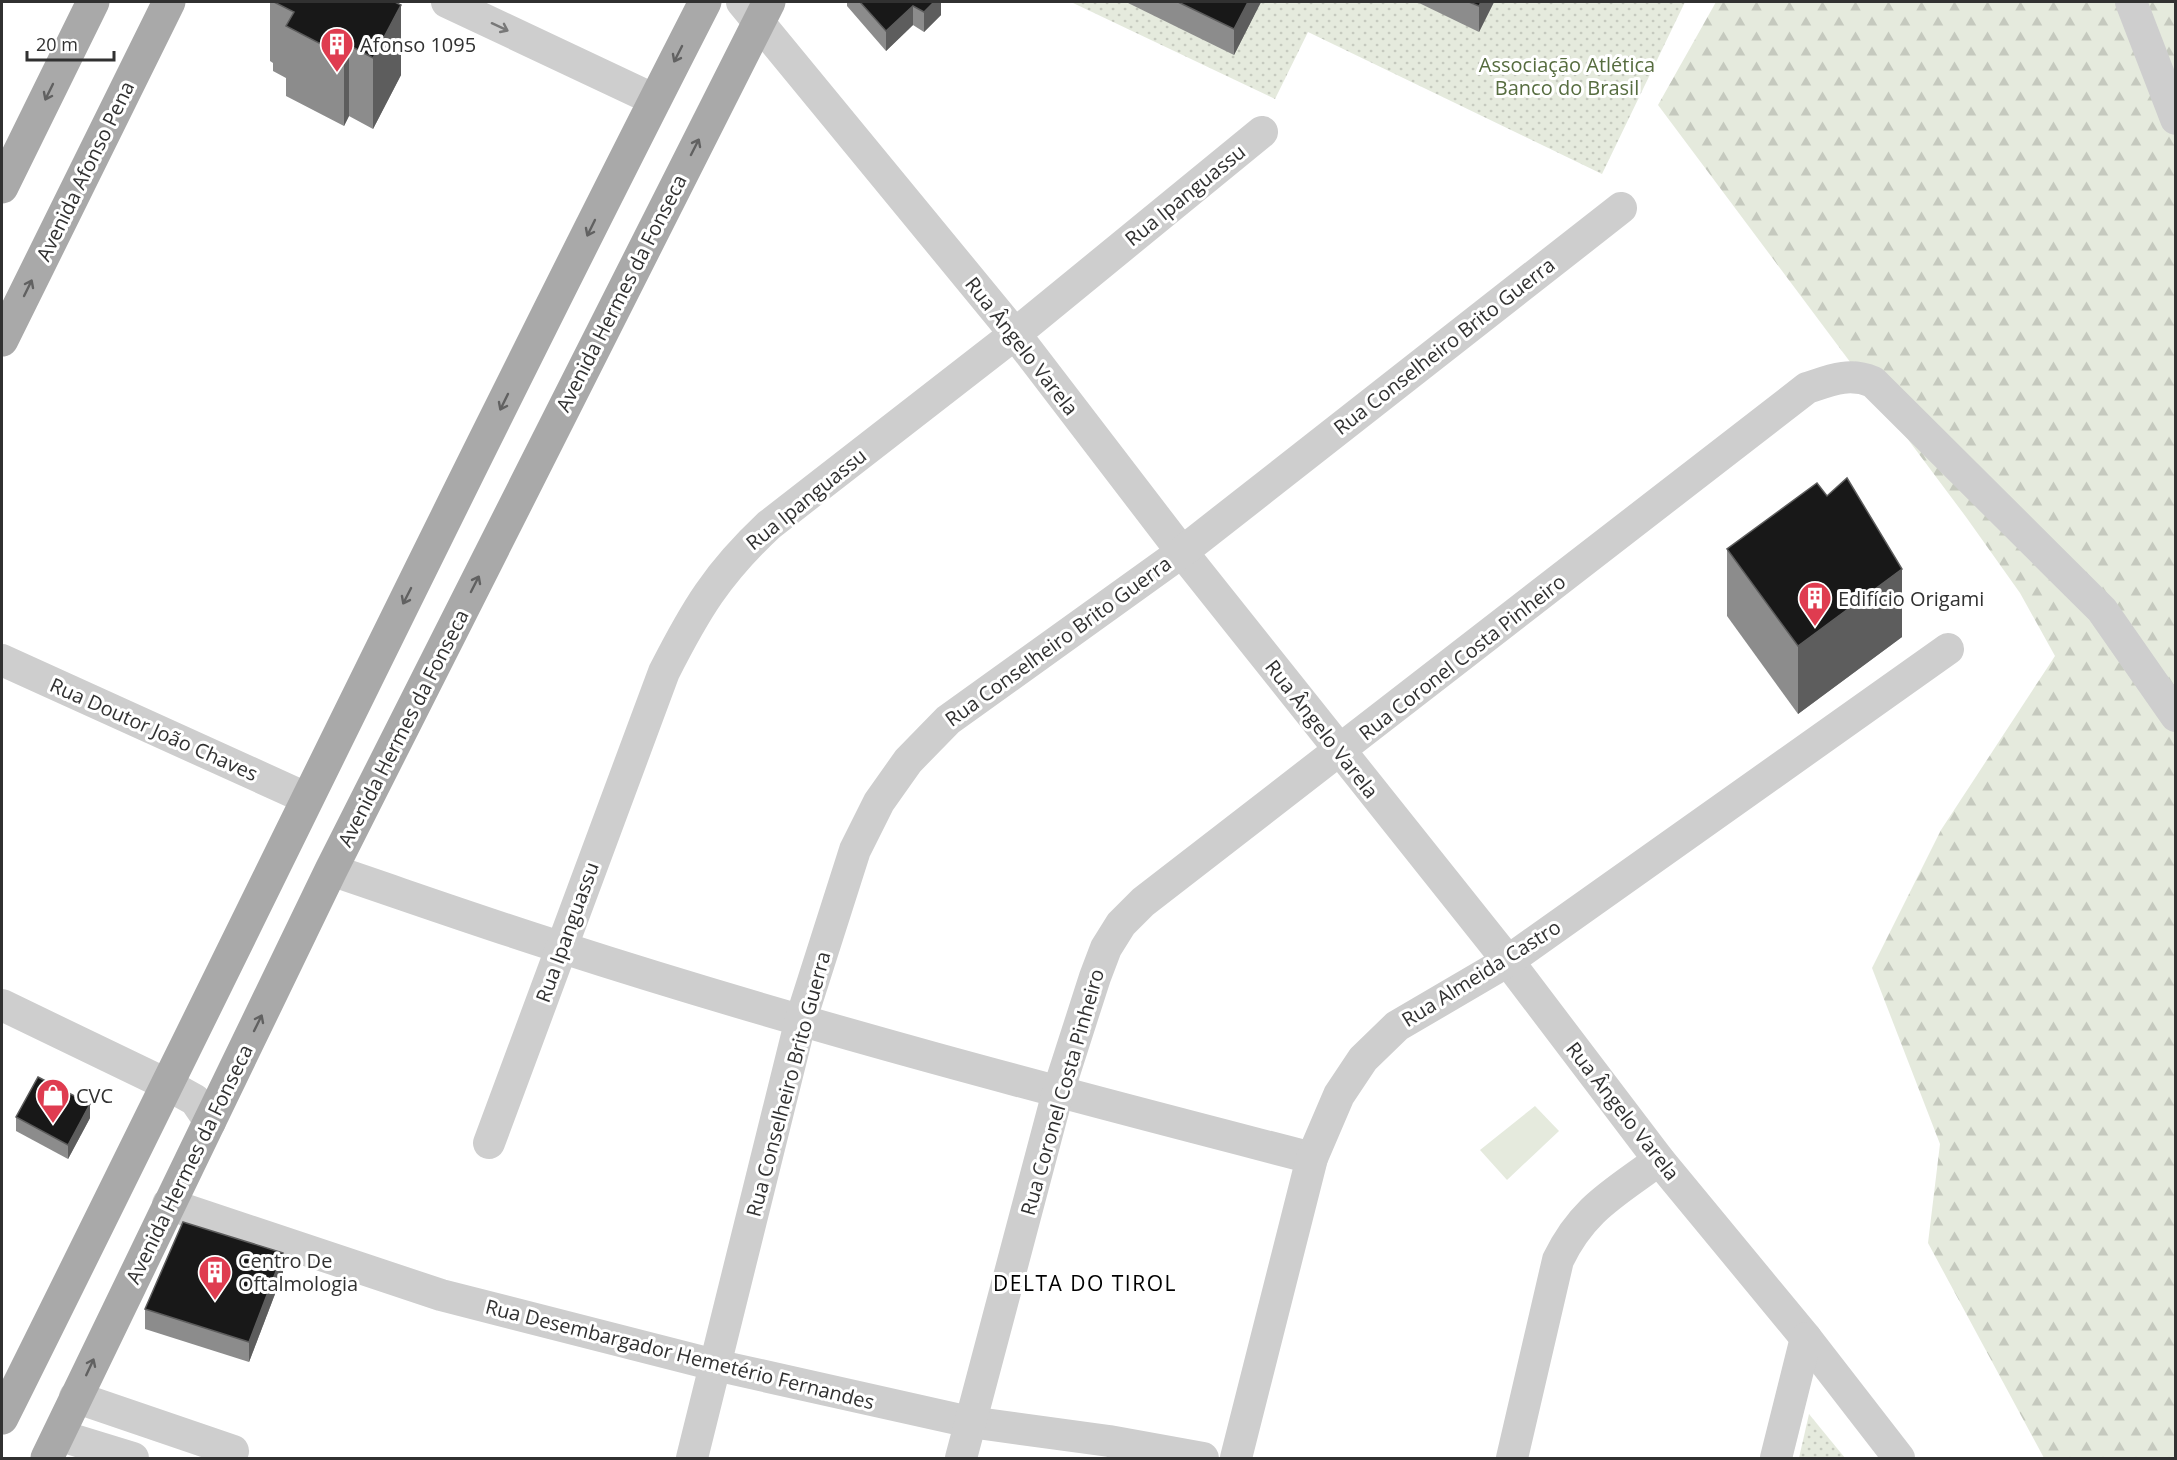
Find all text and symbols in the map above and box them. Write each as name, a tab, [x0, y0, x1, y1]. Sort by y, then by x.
one-way arrow	[491, 21, 509, 33]
scale bar	[27, 24, 114, 62]
building icon: Afonso 1095	[319, 26, 355, 73]
place label: Afonso 1095	[360, 31, 476, 58]
text: 20 m	[36, 32, 78, 56]
one-way arrow	[672, 44, 683, 62]
park label: Associação Atlética Banco do Brasil	[1479, 51, 1655, 101]
street label: Avenida Afonso Pena	[30, 77, 140, 265]
one-way arrow	[42, 82, 54, 100]
street label: Rua Ipanguassu	[1119, 138, 1251, 252]
one-way arrow	[690, 139, 701, 157]
street label: Avenida Hermes da Fonseca	[549, 170, 693, 416]
one-way arrow	[584, 218, 596, 236]
street label: Rua Conselheiro Brito Guerra	[1328, 251, 1560, 441]
street label: Rua Ângelo Varela	[959, 271, 1085, 421]
one-way arrow	[22, 279, 34, 297]
one-way arrow	[497, 393, 509, 411]
street label: Rua Ipanguassu	[740, 442, 872, 556]
street label: Rua Conselheiro Brito Guerra	[939, 550, 1177, 732]
street label: Rua Coronel Costa Pinheiro	[1353, 568, 1571, 746]
one-way arrow	[470, 576, 482, 594]
building icon: Edifício Origami	[1797, 580, 1833, 627]
place label: Edifício Origami	[1838, 585, 1984, 612]
one-way arrow	[401, 586, 413, 604]
street label: Avenida Hermes da Fonseca	[331, 605, 475, 851]
street label: Rua Ângelo Varela	[1259, 654, 1385, 804]
street label: Rua Doutor João Chaves	[46, 671, 262, 787]
street label: Rua Ipanguassu	[529, 858, 605, 1006]
street label: Rua Almeida Castro	[1396, 913, 1566, 1033]
street label: Rua Conselheiro Brito Guerra	[740, 948, 836, 1220]
street label: Rua Coronel Costa Pinheiro	[1014, 966, 1110, 1218]
one-way arrow	[253, 1014, 265, 1032]
street label: Rua Ângelo Varela	[1560, 1036, 1686, 1186]
street label: Avenida Hermes da Fonseca	[119, 1040, 259, 1288]
shop icon: CVC	[35, 1077, 71, 1124]
place label: CVC	[76, 1082, 113, 1109]
place label: Centro De Oftalmologia	[238, 1247, 358, 1297]
building icon: Centro De Oftalmologia	[197, 1254, 233, 1301]
district label: DELTA DO TIROL	[993, 1269, 1177, 1297]
street label: Rua Desembargador Hemetério Fernandes	[483, 1293, 877, 1415]
one-way arrow	[84, 1359, 96, 1377]

